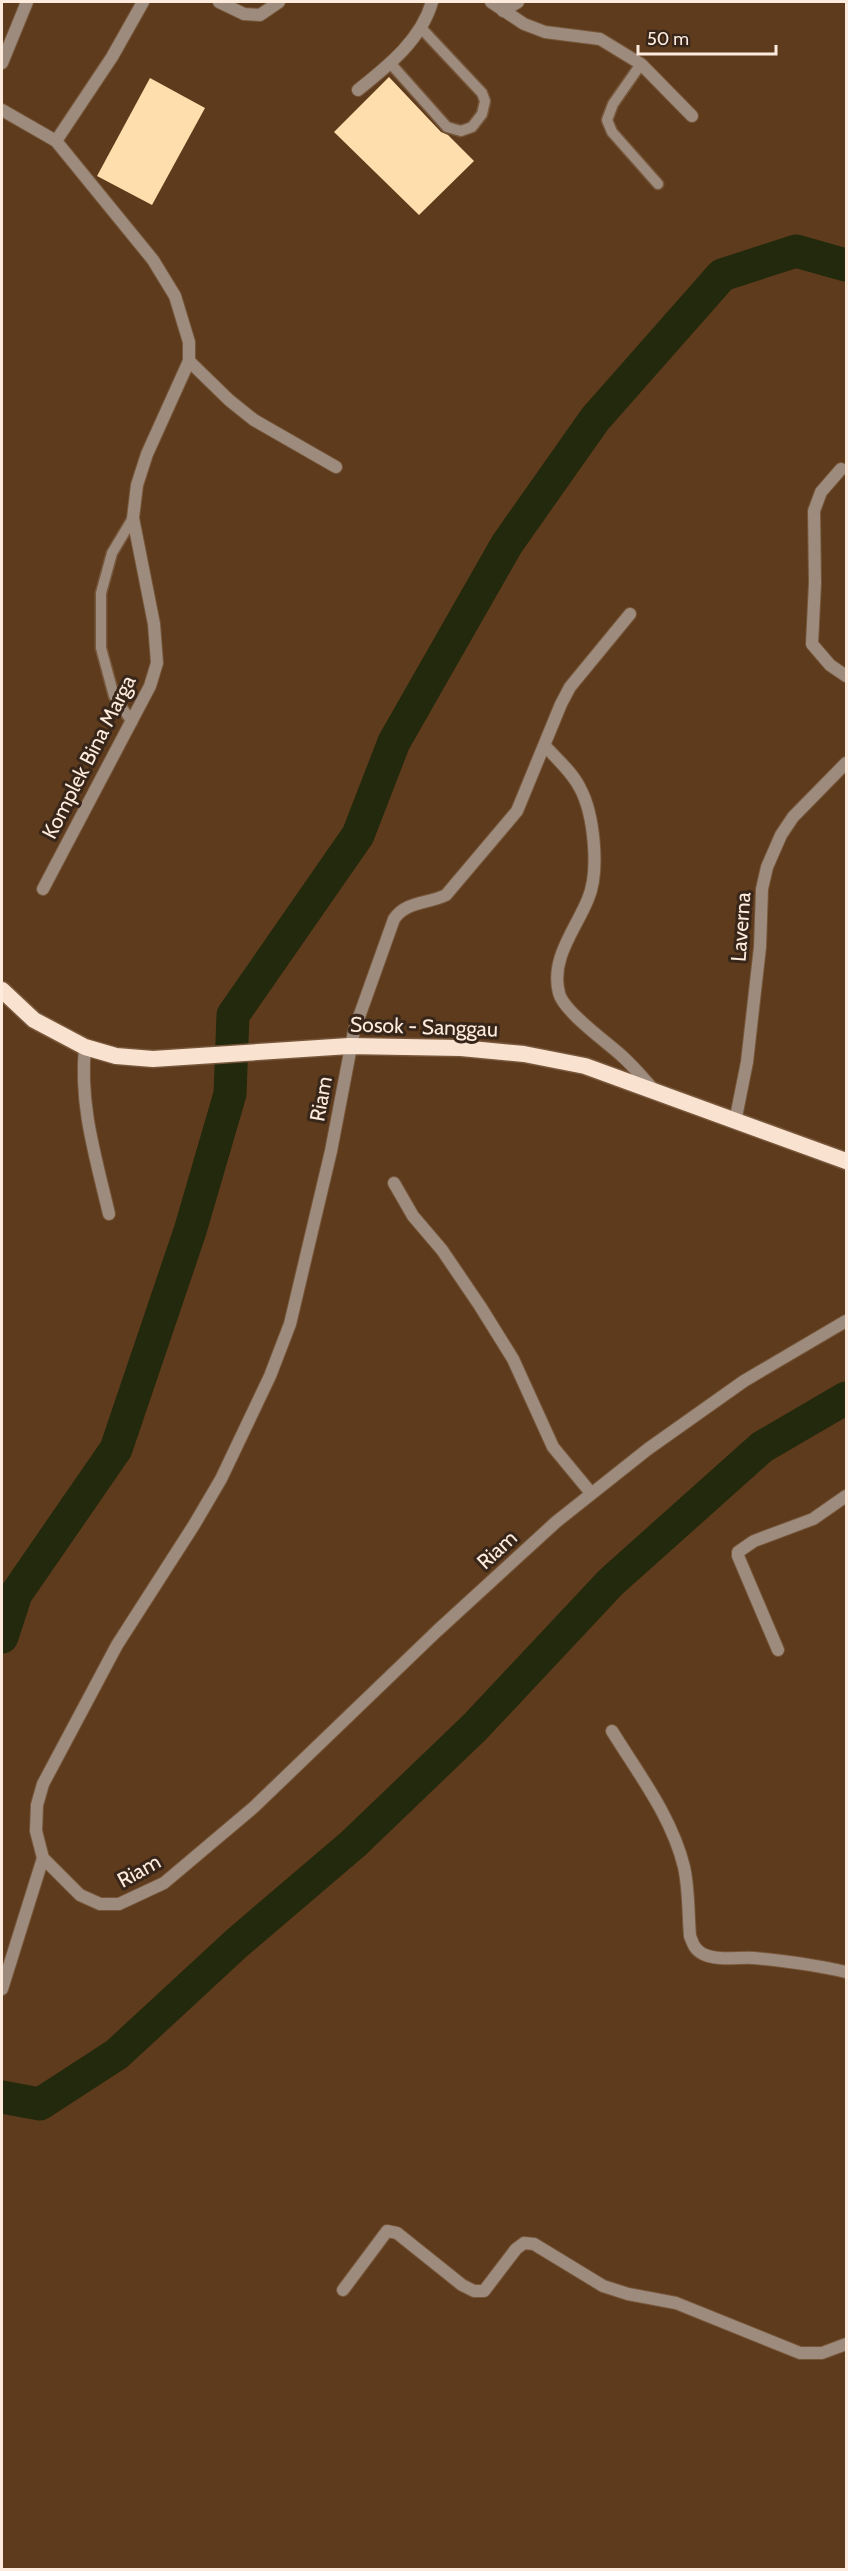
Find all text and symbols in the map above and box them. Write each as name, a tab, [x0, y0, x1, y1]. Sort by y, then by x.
scale bar	[638, 18, 776, 56]
text: 50 m	[647, 28, 689, 50]
street label: Komplek Bina Marga	[37, 671, 141, 843]
street label: Laverna	[726, 891, 755, 963]
street label: Sosok - Sanggau	[350, 1011, 498, 1042]
street label: Riam	[304, 1074, 337, 1123]
street label: Riam	[472, 1525, 522, 1574]
street label: Riam	[113, 1849, 165, 1893]

